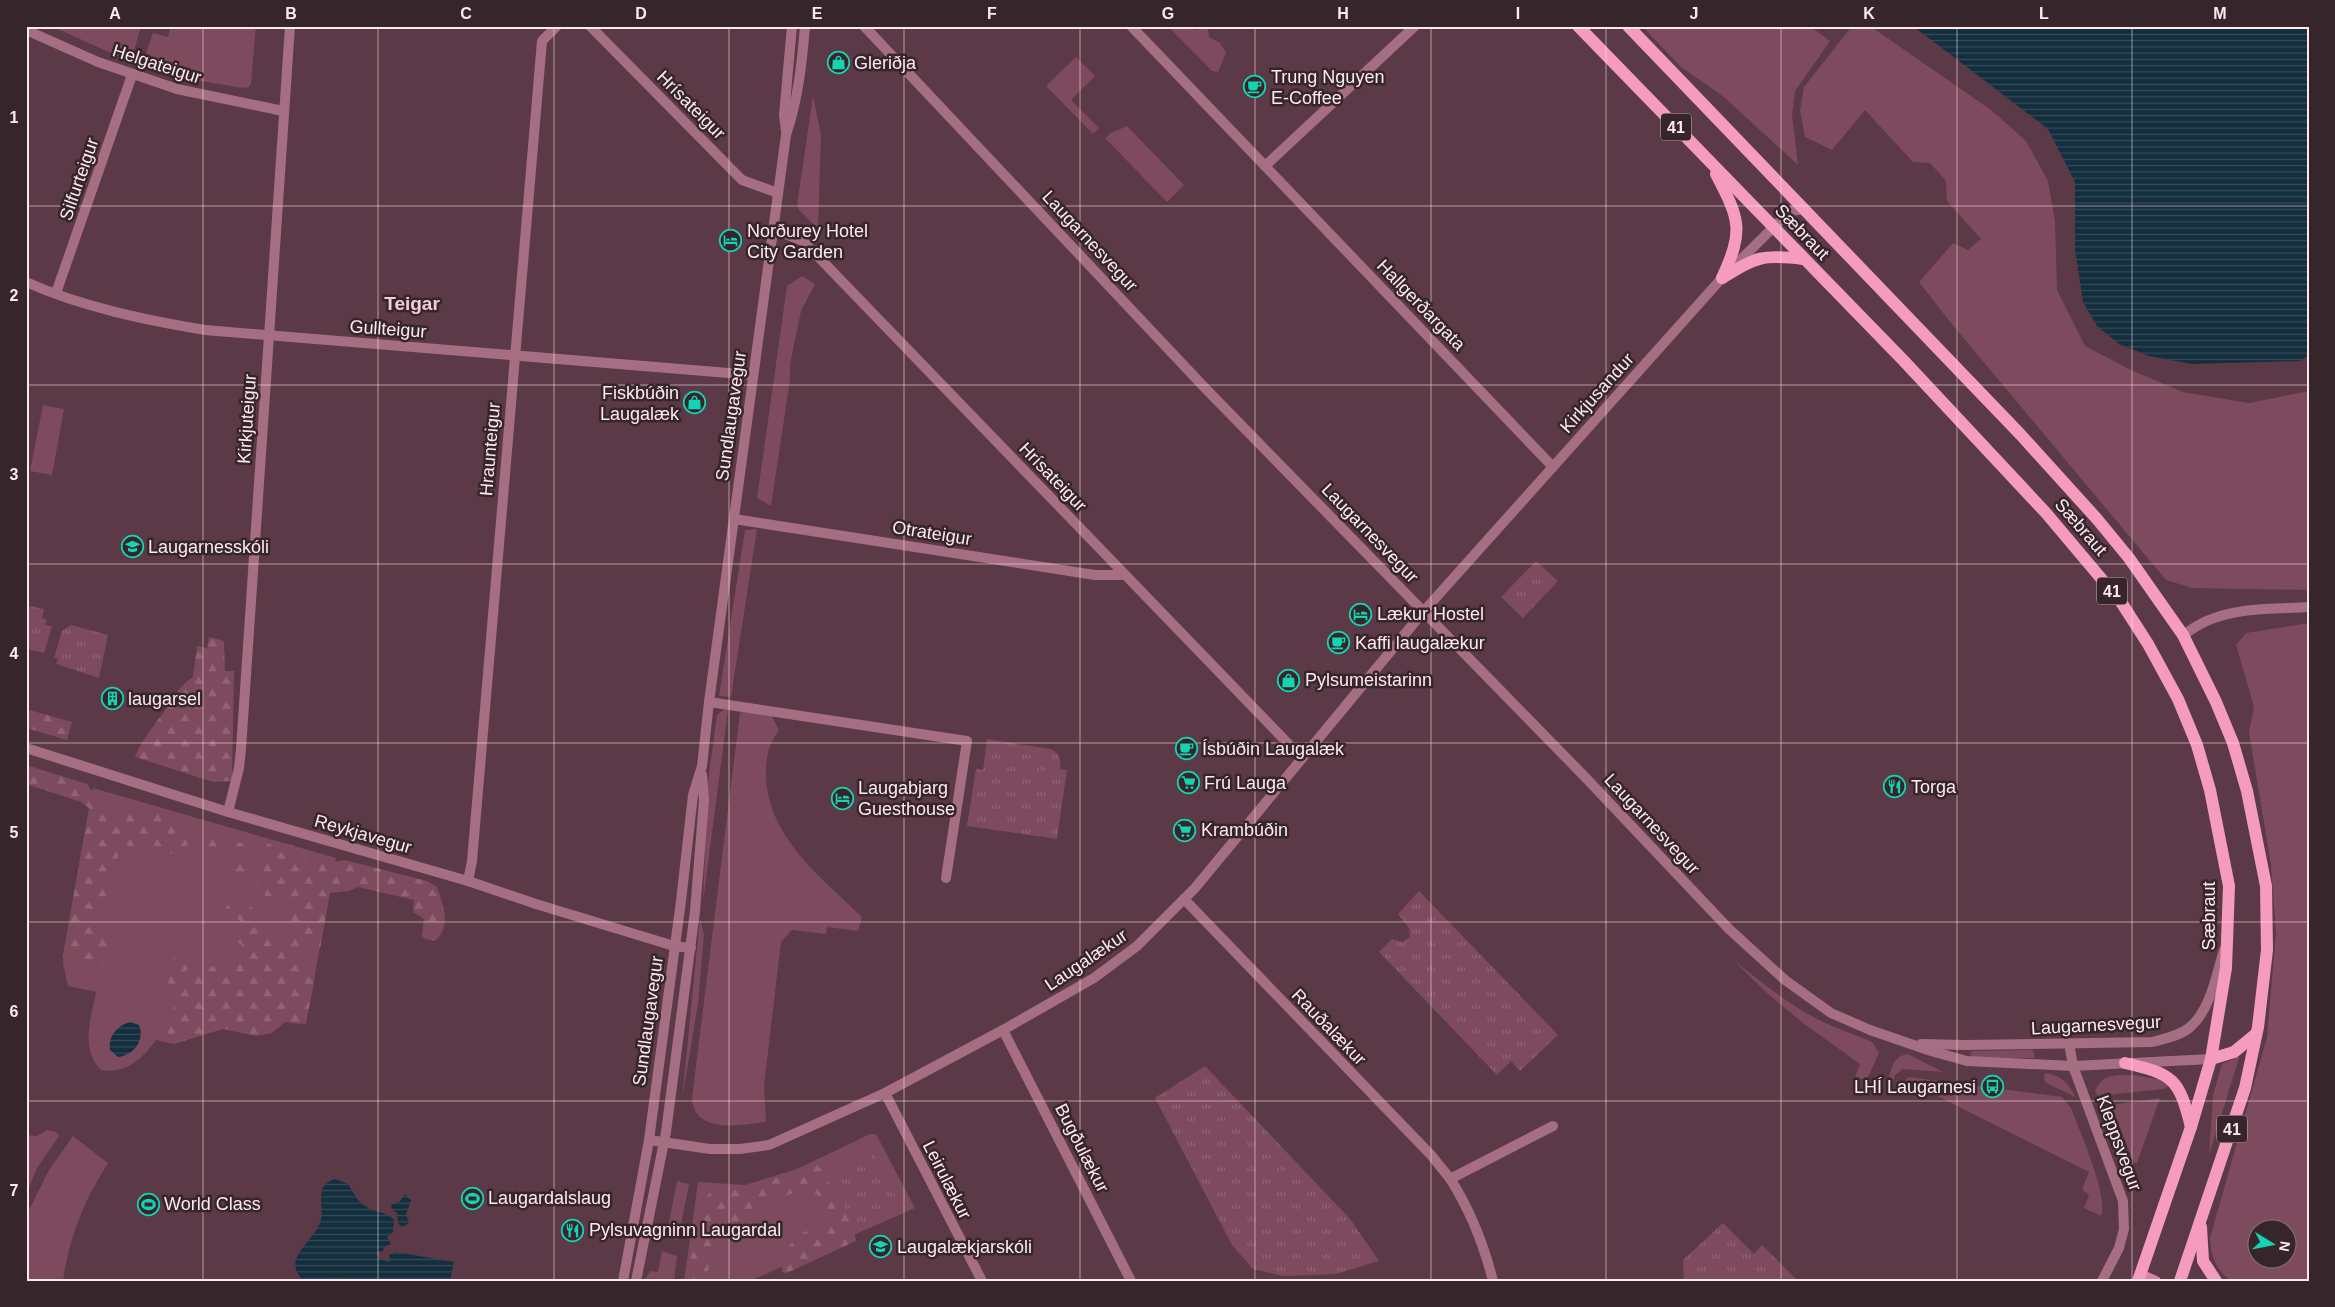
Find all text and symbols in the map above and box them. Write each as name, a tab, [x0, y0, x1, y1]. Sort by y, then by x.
text: A	[109, 5, 121, 22]
text: B	[285, 5, 297, 22]
text: C	[460, 5, 472, 22]
text: D	[635, 5, 647, 22]
text: E	[812, 5, 823, 22]
text: F	[987, 5, 997, 22]
text: G	[1162, 5, 1174, 22]
text: H	[1337, 5, 1349, 22]
text: I	[1516, 5, 1520, 22]
text: J	[1690, 5, 1698, 22]
text: K	[1863, 5, 1875, 22]
text: L	[2039, 5, 2049, 22]
text: M	[2213, 5, 2227, 22]
street label: Helgateigur	[110, 40, 204, 88]
shop icon: Gleriðja	[826, 51, 850, 75]
place label: Gleriðja	[854, 53, 917, 73]
street label: Hrísateigur	[653, 67, 729, 143]
place label: Trung Nguyen E-Coffee	[1271, 67, 1384, 108]
cafe icon: Trung Nguyen E-Coffee	[1243, 75, 1267, 99]
text: 1	[10, 109, 19, 126]
road number: 41	[1661, 114, 1691, 140]
street label: Silfurteigur	[56, 135, 102, 223]
street label: Laugarnesvegur	[1038, 187, 1142, 295]
street label: Sæbraut	[1771, 200, 1833, 264]
place label: Norðurey Hotel City Garden	[747, 221, 868, 262]
hotel icon: Norðurey Hotel City Garden	[719, 229, 743, 253]
street label: Hallgerðargata	[1373, 256, 1470, 355]
text: 2	[10, 287, 19, 304]
district label: Teigar	[384, 293, 440, 314]
street label: Gullteigur	[349, 316, 427, 342]
street label: Kirkjusandur	[1556, 349, 1638, 437]
street label: Sundlaugavegur	[712, 350, 750, 482]
street label: Kirkjuteigur	[234, 373, 260, 465]
place label: Fiskbúðin Laugalæk	[600, 383, 680, 424]
shop icon: Fiskbúðin Laugalæk	[683, 391, 707, 415]
street label: Hraunteigur	[476, 401, 504, 497]
street label: Hrísateigur	[1015, 438, 1091, 516]
text: 3	[10, 466, 19, 483]
street label: Laugarnesvegur	[1318, 479, 1422, 587]
street label: Sæbraut	[2051, 494, 2111, 560]
street label: Otrateigur	[891, 517, 973, 549]
school or university icon: Laugarnesskóli	[120, 535, 144, 559]
place label: Laugarnesskóli	[148, 537, 269, 557]
road number: 41	[2097, 578, 2127, 604]
hotel icon: Lækur Hostel	[1349, 602, 1373, 626]
place label: Lækur Hostel	[1377, 604, 1484, 624]
cafe icon: Kaffi laugalækur	[1327, 631, 1351, 655]
place label: Kaffi laugalækur	[1355, 633, 1485, 653]
text: 4	[10, 645, 19, 662]
shop icon: Pylsumeistarinn	[1277, 668, 1301, 692]
place label: Pylsumeistarinn	[1305, 670, 1432, 690]
building icon: laugarsel	[100, 687, 124, 711]
place label: laugarsel	[128, 689, 201, 709]
cafe icon: Ísbúðin Laugalæk	[1174, 737, 1198, 761]
place label: Ísbúðin Laugalæk	[1202, 739, 1345, 759]
street label: Laugarnesvegur	[1600, 770, 1704, 878]
supermarket icon: Frú Lauga	[1176, 771, 1200, 795]
place label: Frú Lauga	[1204, 773, 1287, 793]
restaurant icon: Torga	[1883, 775, 1907, 799]
place label: Torga	[1911, 777, 1957, 797]
place label: Laugabjarg Guesthouse	[858, 778, 955, 819]
hotel icon: Laugabjarg Guesthouse	[830, 786, 854, 810]
street label: Reykjavegur	[312, 811, 414, 857]
supermarket icon: Krambúðin	[1173, 818, 1197, 842]
place label: Krambúðin	[1201, 820, 1288, 840]
text: 5	[10, 824, 19, 841]
street label: Sæbraut	[2199, 881, 2219, 951]
street label: Laugalækur	[1041, 925, 1131, 995]
street label: Sundlaugavegur	[629, 955, 667, 1087]
street label: Rauðalækur	[1288, 985, 1370, 1069]
text: 6	[10, 1003, 19, 1020]
street label: Laugarnesvegur	[2031, 1012, 2161, 1038]
bus stop icon: LHÍ Laugarnesi	[1980, 1075, 2004, 1099]
place label: LHÍ Laugarnesi	[1854, 1077, 1976, 1097]
street label: Kleppsvegur	[2092, 1093, 2146, 1193]
street label: Bugðulækur	[1051, 1100, 1113, 1196]
road number: 41	[2217, 1116, 2247, 1142]
street label: Leirulækur	[919, 1138, 975, 1222]
text: 7	[10, 1182, 19, 1199]
sports icon: Laugardalslaug	[460, 1186, 484, 1210]
place label: Laugardalslaug	[488, 1188, 611, 1208]
sports icon: World Class	[136, 1192, 160, 1216]
place label: World Class	[164, 1194, 261, 1214]
restaurant icon: Pylsuvagninn Laugardal	[561, 1218, 585, 1242]
place label: Pylsuvagninn Laugardal	[589, 1220, 781, 1240]
north arrow	[2248, 1220, 2298, 1270]
school or university icon: Laugalækjarskóli	[869, 1235, 893, 1259]
place label: Laugalækjarskóli	[897, 1237, 1032, 1257]
text: N	[2276, 1240, 2294, 1253]

